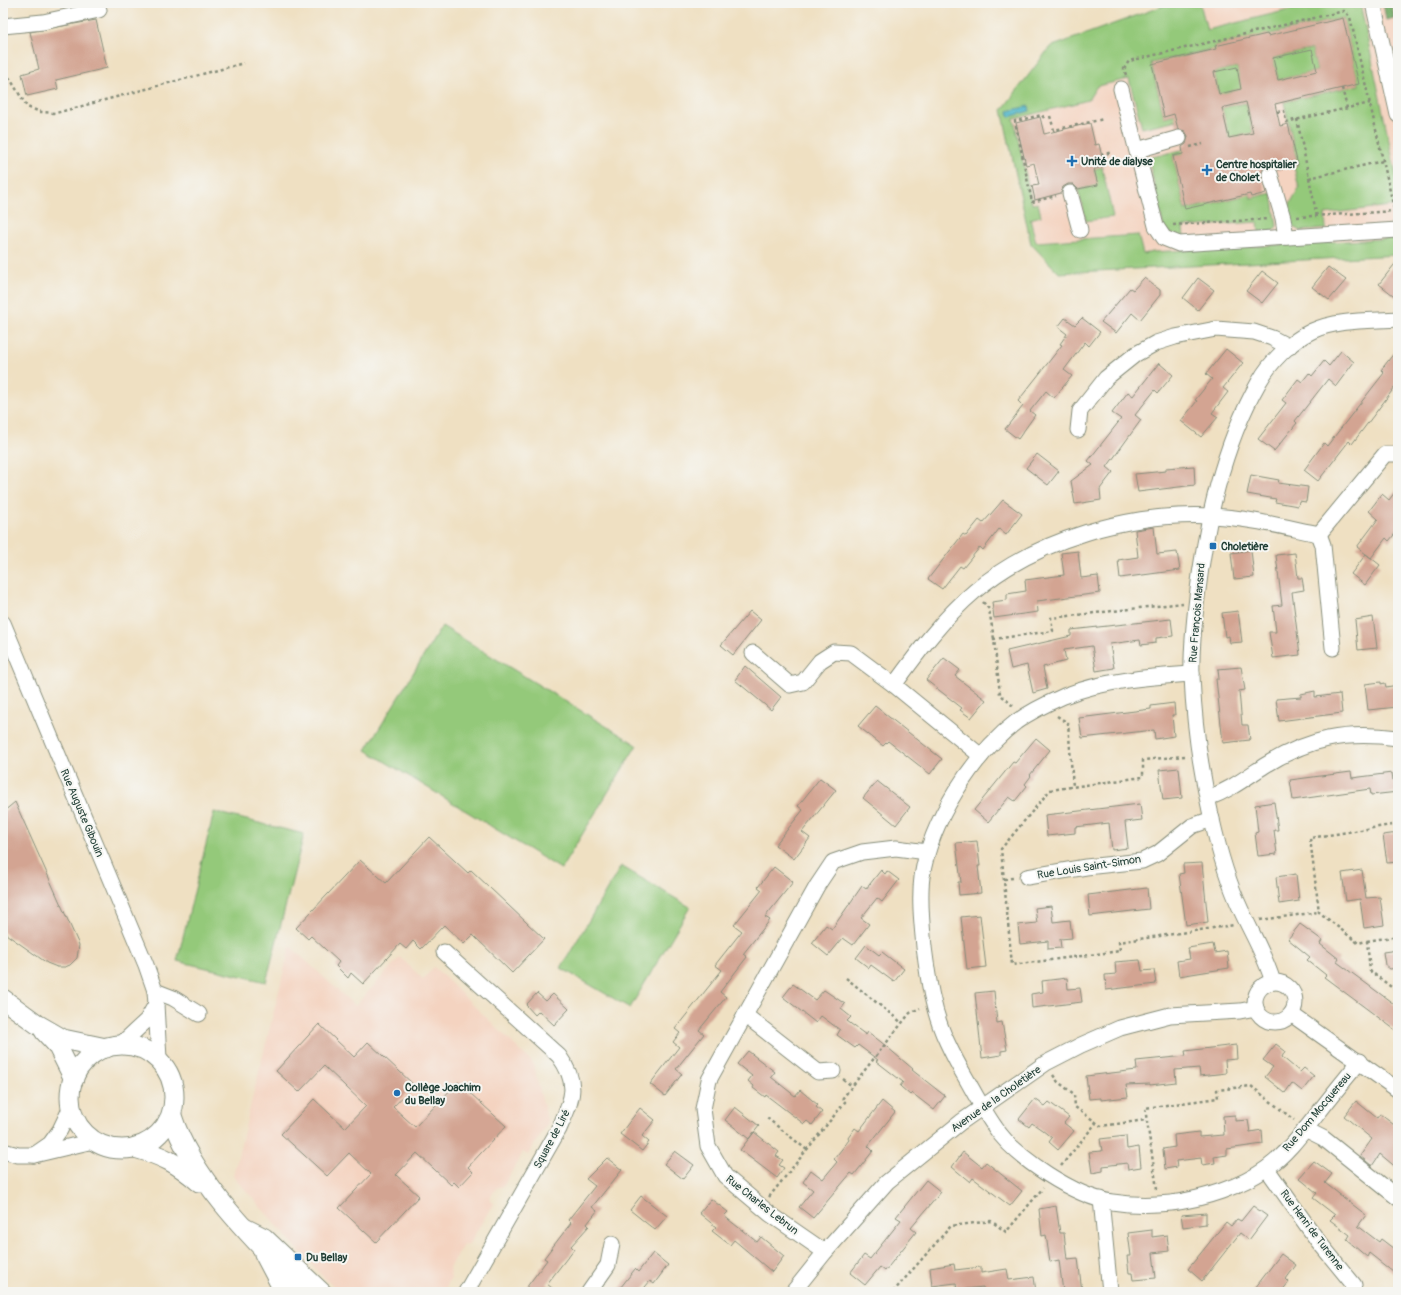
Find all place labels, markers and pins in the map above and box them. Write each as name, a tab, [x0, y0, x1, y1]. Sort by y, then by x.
marker: Unité de dialyse	[1066, 155, 1078, 167]
place label: Unité de dialyse	[1081, 155, 1153, 168]
place label: Centre hospitalier de Cholet	[1216, 158, 1298, 184]
marker: Centre hospitalier de Cholet	[1201, 164, 1213, 176]
place label: Choletière	[1221, 540, 1269, 553]
marker: Choletière	[1208, 541, 1218, 551]
place label: Collège Joachim du Bellay	[405, 1081, 481, 1107]
marker: Collège Joachim du Bellay	[392, 1088, 402, 1098]
place label: Du Bellay	[306, 1251, 348, 1264]
marker: Du Bellay	[293, 1252, 303, 1262]

